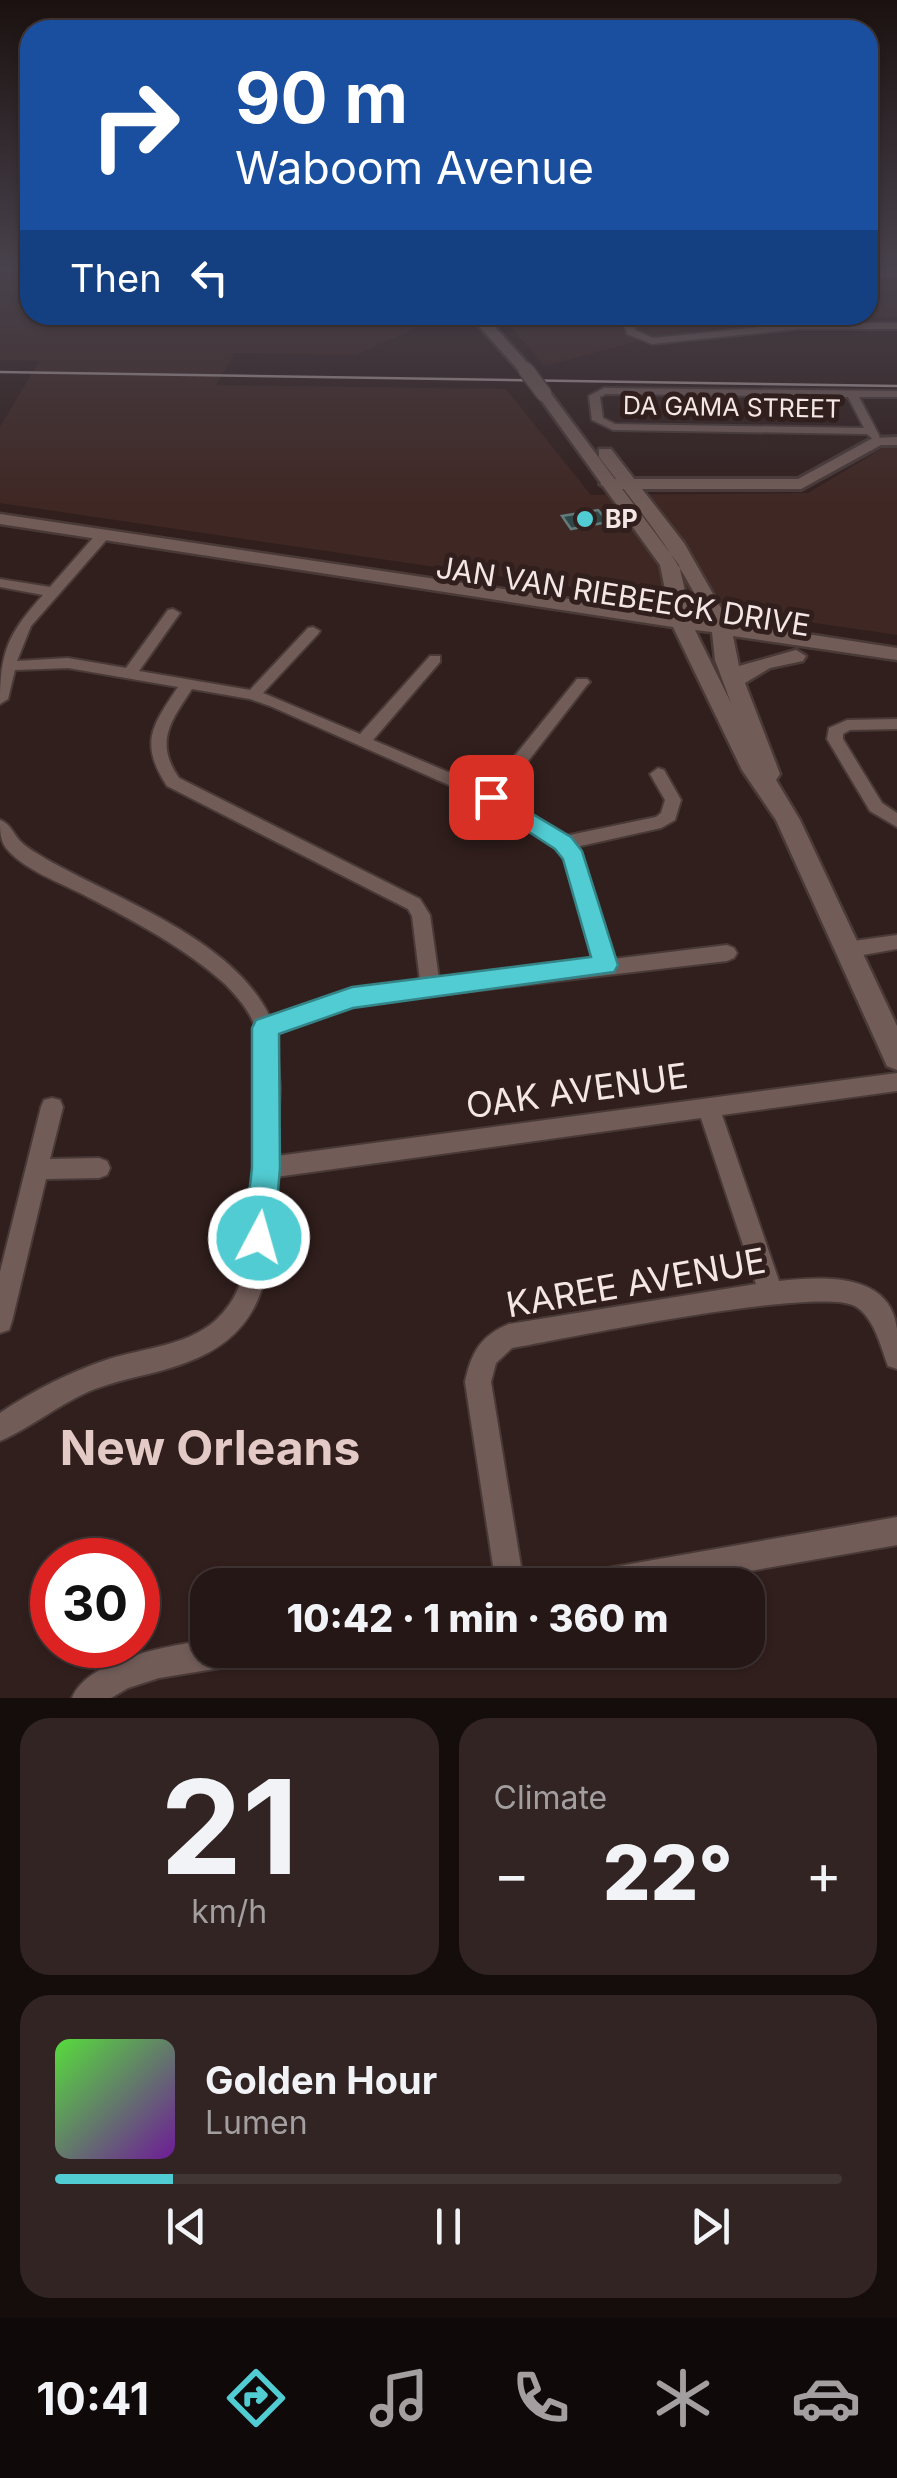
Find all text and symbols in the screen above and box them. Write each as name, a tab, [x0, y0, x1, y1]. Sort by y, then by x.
text: 90 m	[235, 55, 408, 140]
icon: right	[70, 60, 200, 190]
text: Waboom Avenue	[235, 140, 594, 195]
icon: left	[182, 250, 237, 305]
text: Then	[70, 255, 162, 301]
street label: DA GAMA STREET	[623, 390, 841, 424]
place label: BP	[605, 504, 638, 534]
marker: BP	[574, 508, 596, 530]
street label: JAN VAN RIEBEECK DRIVE	[434, 549, 813, 643]
pin	[449, 755, 534, 840]
icon: arrive	[464, 770, 519, 825]
street label: OAK AVENUE	[463, 1054, 690, 1126]
position arrow	[207, 1186, 311, 1290]
street label: KAREE AVENUE	[503, 1239, 769, 1325]
district label: New Orleans	[60, 1418, 360, 1477]
speed limit sign: 30	[30, 1538, 160, 1668]
text: 10:42 · 1 min · 360 m	[286, 1595, 669, 1641]
text: 21	[160, 1748, 298, 1905]
text: Climate	[494, 1778, 607, 1817]
text: 22°	[603, 1827, 733, 1918]
text: −	[494, 1841, 530, 1907]
text: +	[806, 1841, 842, 1907]
text: km/h	[191, 1892, 267, 1931]
text: Golden Hour	[205, 2057, 437, 2103]
text: Lumen	[205, 2103, 308, 2142]
icon: previous	[159, 2199, 214, 2254]
icon: pause	[421, 2199, 476, 2254]
icon: next	[683, 2199, 738, 2254]
icon: directions	[221, 2363, 291, 2433]
icon: music	[364, 2363, 434, 2433]
icon: phone	[506, 2363, 576, 2433]
icon: climate	[648, 2363, 718, 2433]
icon: car	[791, 2363, 861, 2433]
text: 10:41	[36, 2371, 149, 2426]

